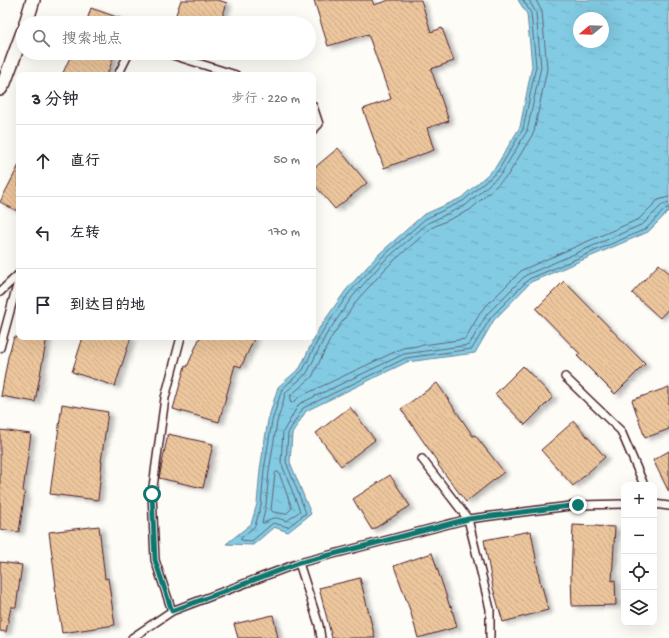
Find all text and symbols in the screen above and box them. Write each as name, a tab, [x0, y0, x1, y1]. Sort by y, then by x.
north arrow	[573, 12, 609, 48]
search box	[16, 16, 316, 60]
icon: search	[30, 27, 52, 49]
text: 搜索地点	[62, 31, 122, 49]
text: 3 分钟	[32, 91, 79, 111]
text: 步行 · 220 m	[231, 92, 300, 107]
icon: ahead	[32, 150, 54, 172]
text: 直行	[70, 153, 100, 171]
text: 50 m	[273, 153, 300, 168]
icon: left	[32, 222, 54, 244]
text: 左转	[70, 225, 100, 243]
text: 170 m	[268, 225, 300, 240]
icon: arrive	[32, 294, 54, 316]
text: 到达目的地	[70, 297, 145, 315]
map controls	[621, 482, 657, 626]
button: +	[621, 482, 657, 518]
route start	[143, 485, 161, 503]
route end	[569, 496, 587, 514]
button: −	[621, 518, 657, 554]
button: locate	[621, 554, 657, 590]
button: layers	[621, 590, 657, 626]

